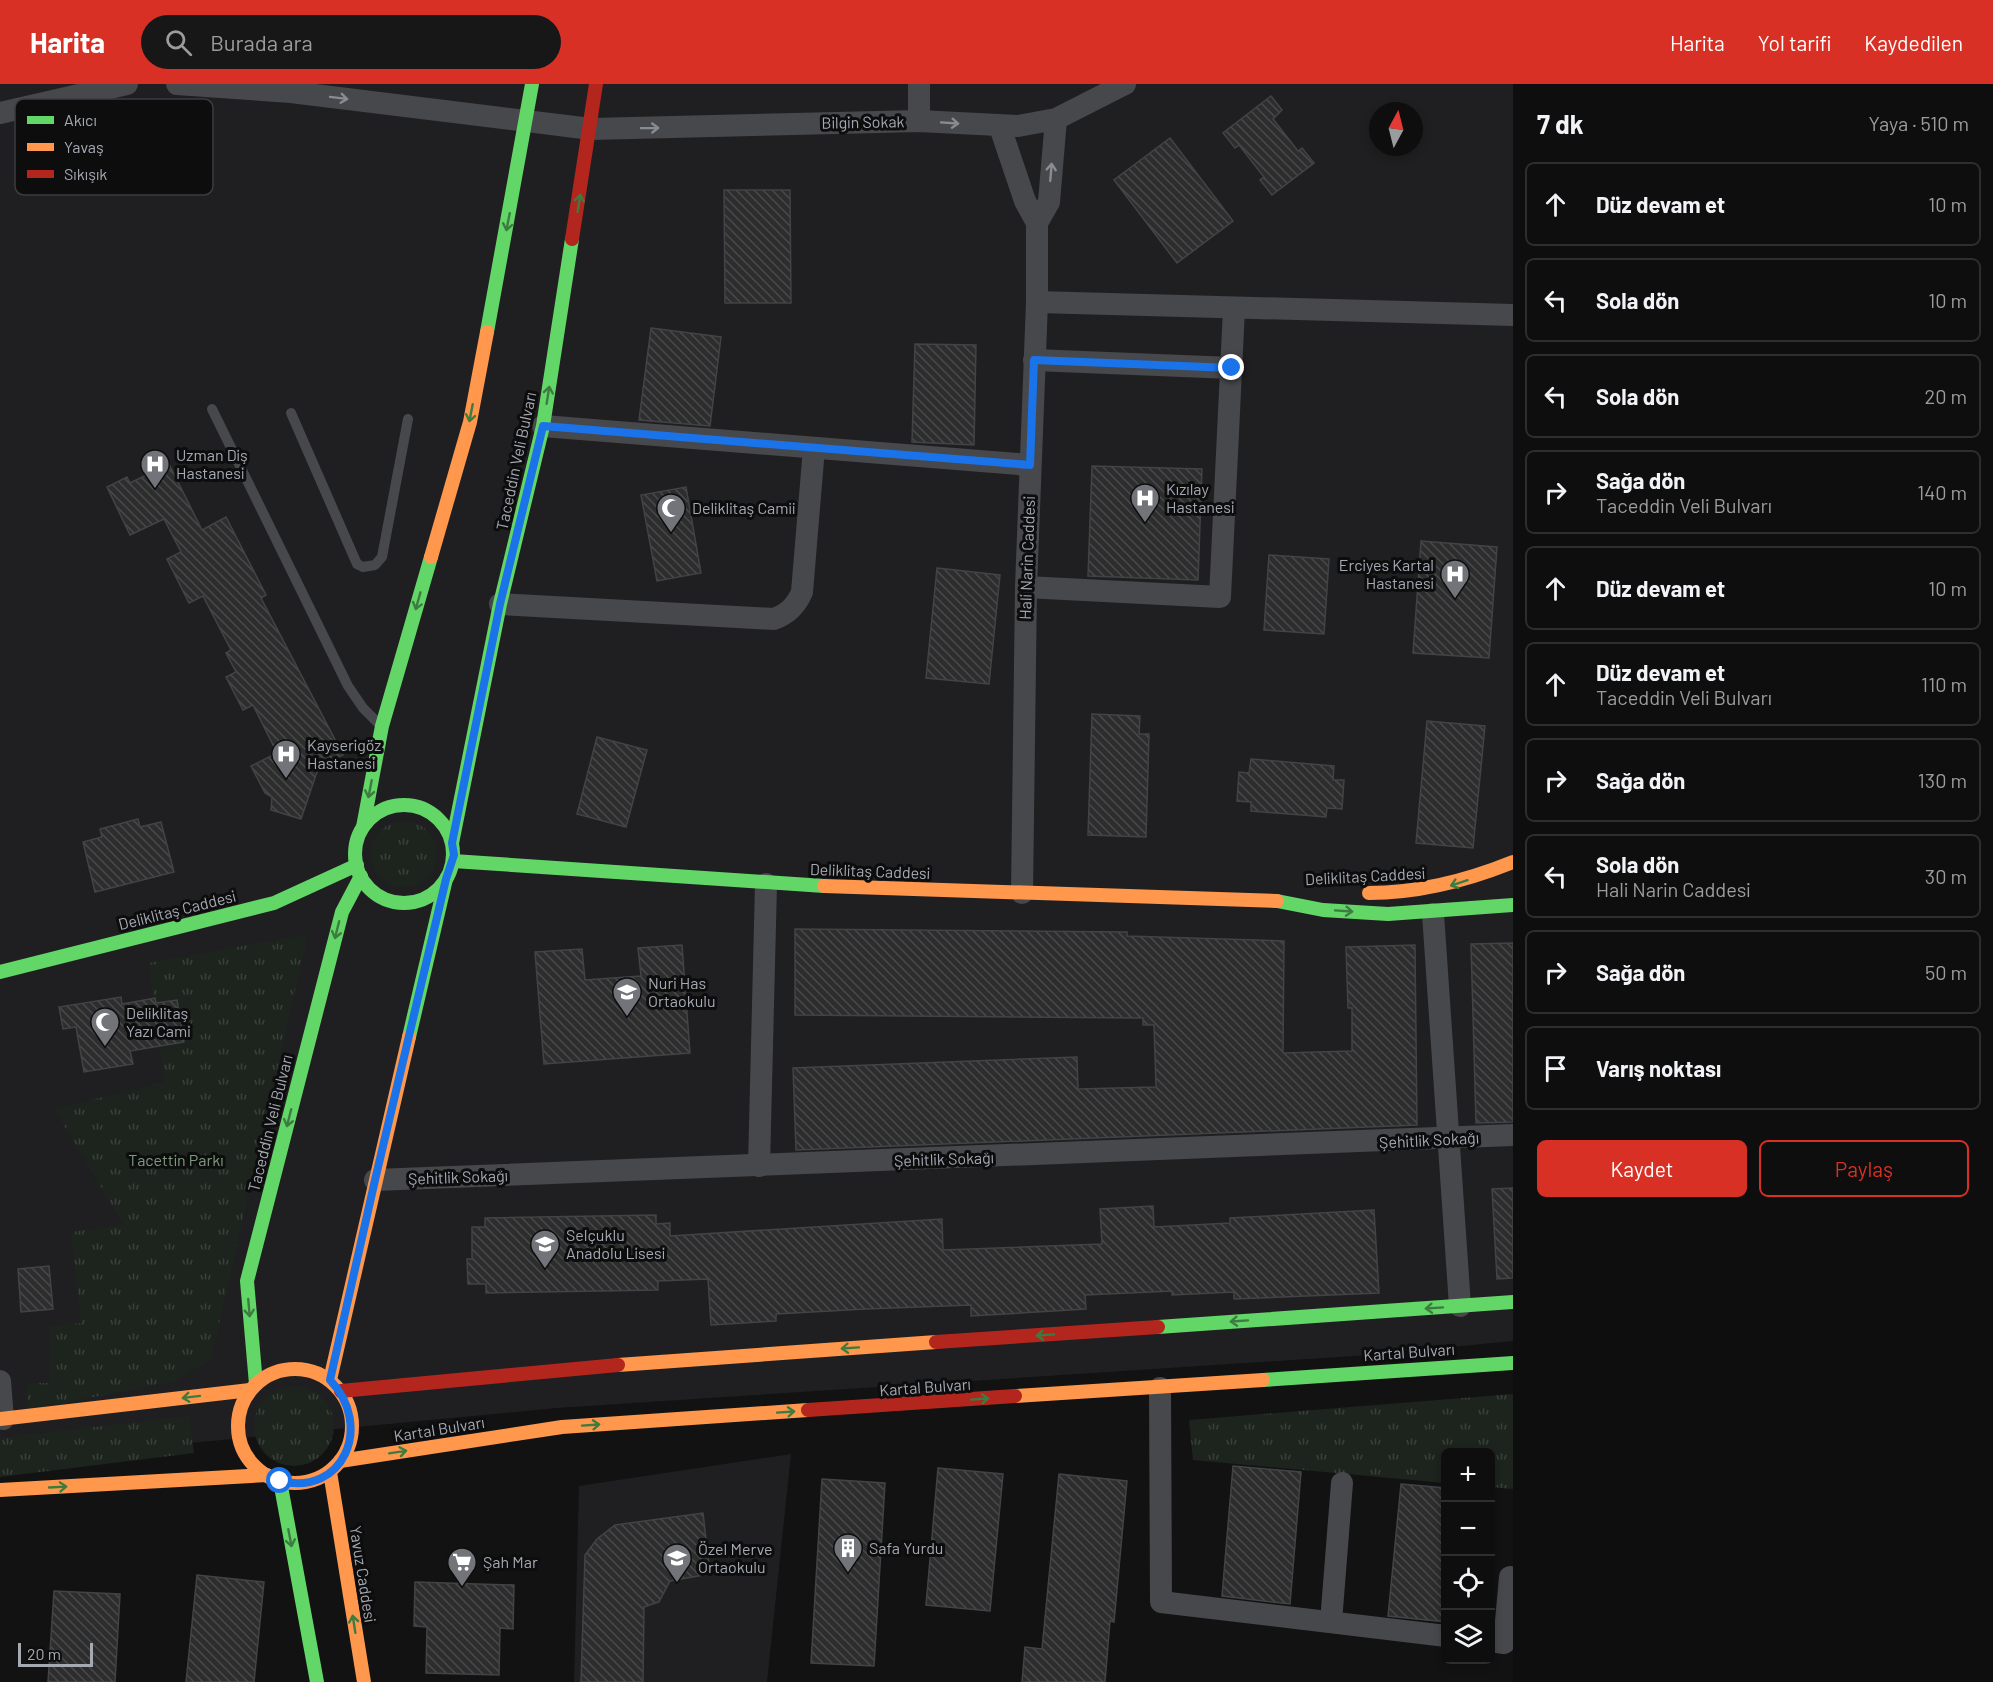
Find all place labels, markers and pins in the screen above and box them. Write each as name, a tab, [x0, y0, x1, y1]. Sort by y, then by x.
place label: Uzman Diş Hastanesi	[176, 445, 248, 482]
hospital icon: Uzman Diş Hastanesi	[139, 448, 171, 490]
place label: Kızılay Hastanesi	[1166, 479, 1234, 516]
hospital icon: Kızılay Hastanesi	[1129, 482, 1161, 524]
mosque icon: Deliklitaş Camii	[655, 492, 687, 534]
place label: Deliklitaş Camii	[692, 498, 795, 517]
place label: Erciyes Kartal Hastanesi	[1339, 555, 1434, 592]
hospital icon: Erciyes Kartal Hastanesi	[1439, 558, 1471, 600]
place label: Kayserigöz Hastanesi	[307, 735, 381, 772]
hospital icon: Kayserigöz Hastanesi	[270, 738, 302, 780]
place label: Nuri Has Ortaokulu	[648, 973, 716, 1010]
school or university icon: Nuri Has Ortaokulu	[611, 976, 643, 1018]
place label: Deliklitaş Yazı Cami	[126, 1003, 191, 1040]
mosque icon: Deliklitaş Yazı Cami	[89, 1006, 121, 1048]
place label: Selçuklu Anadolu Lisesi	[566, 1225, 665, 1262]
school or university icon: Selçuklu Anadolu Lisesi	[529, 1228, 561, 1270]
building icon: Safa Yurdu	[832, 1532, 864, 1574]
place label: Safa Yurdu	[869, 1538, 943, 1557]
place label: Özel Merve Ortaokulu	[698, 1539, 773, 1576]
school or university icon: Özel Merve Ortaokulu	[661, 1542, 693, 1584]
supermarket icon: Şah Mar	[446, 1546, 478, 1588]
place label: Şah Mar	[483, 1552, 538, 1571]

